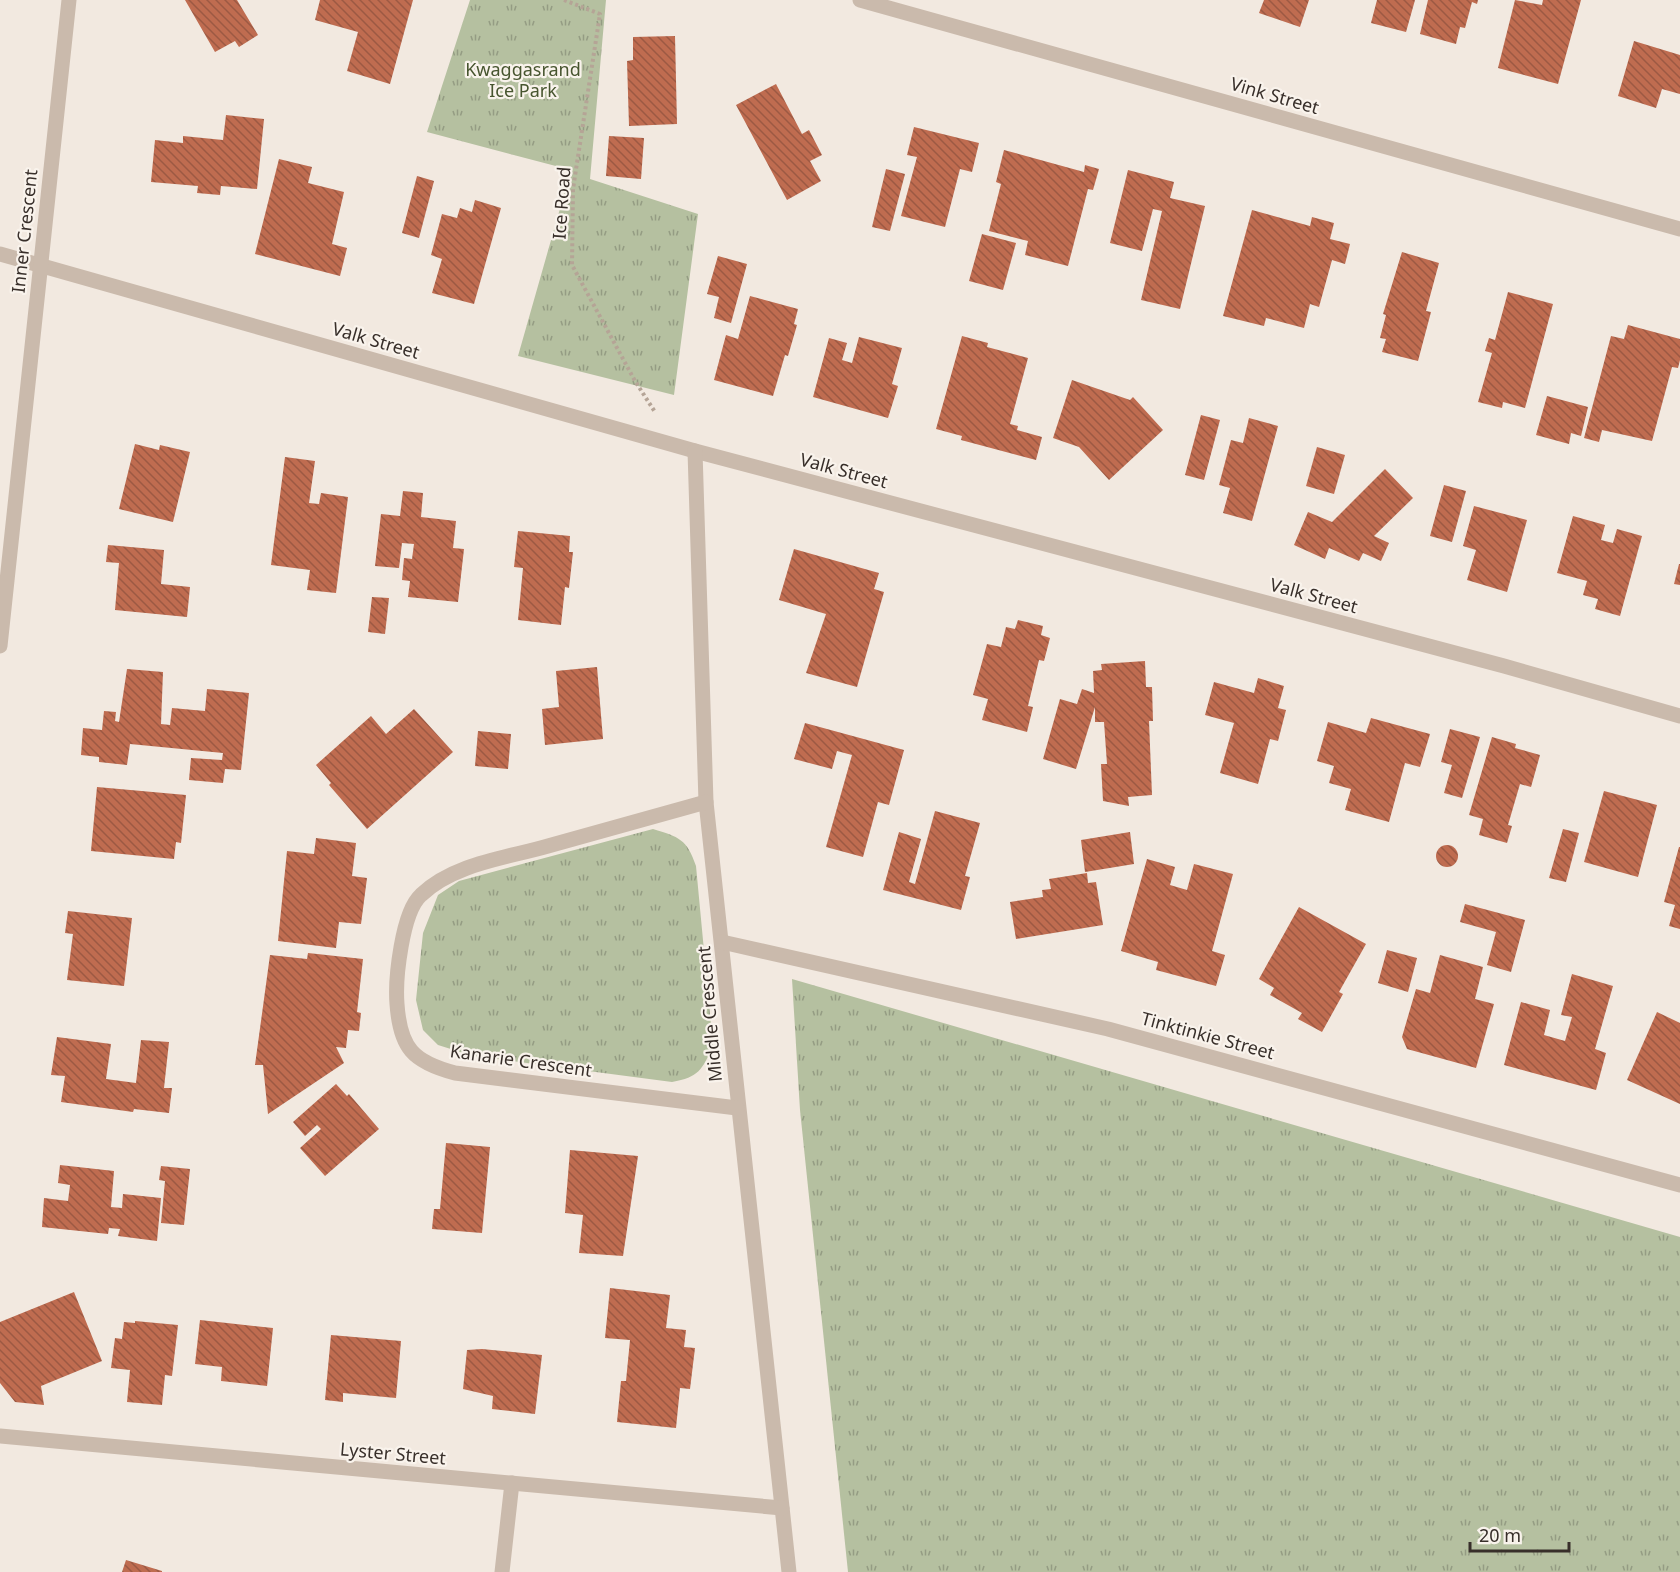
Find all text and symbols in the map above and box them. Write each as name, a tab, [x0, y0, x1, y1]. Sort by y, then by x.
park label: Kwaggasrand Ice Park	[465, 57, 581, 102]
street label: Vink Street	[1228, 71, 1323, 119]
street label: Ice Road	[546, 166, 576, 240]
street label: Inner Crescent	[6, 167, 42, 294]
street label: Valk Street	[330, 316, 423, 364]
street label: Valk Street	[798, 447, 891, 493]
street label: Valk Street	[1268, 572, 1361, 618]
street label: Middle Crescent	[691, 945, 727, 1083]
street label: Tinktinkie Street	[1139, 1006, 1278, 1064]
street label: Kanarie Crescent	[449, 1038, 594, 1082]
street label: Lyster Street	[339, 1436, 447, 1470]
scale bar	[1470, 1515, 1569, 1553]
text: 20 m	[1479, 1523, 1521, 1547]

